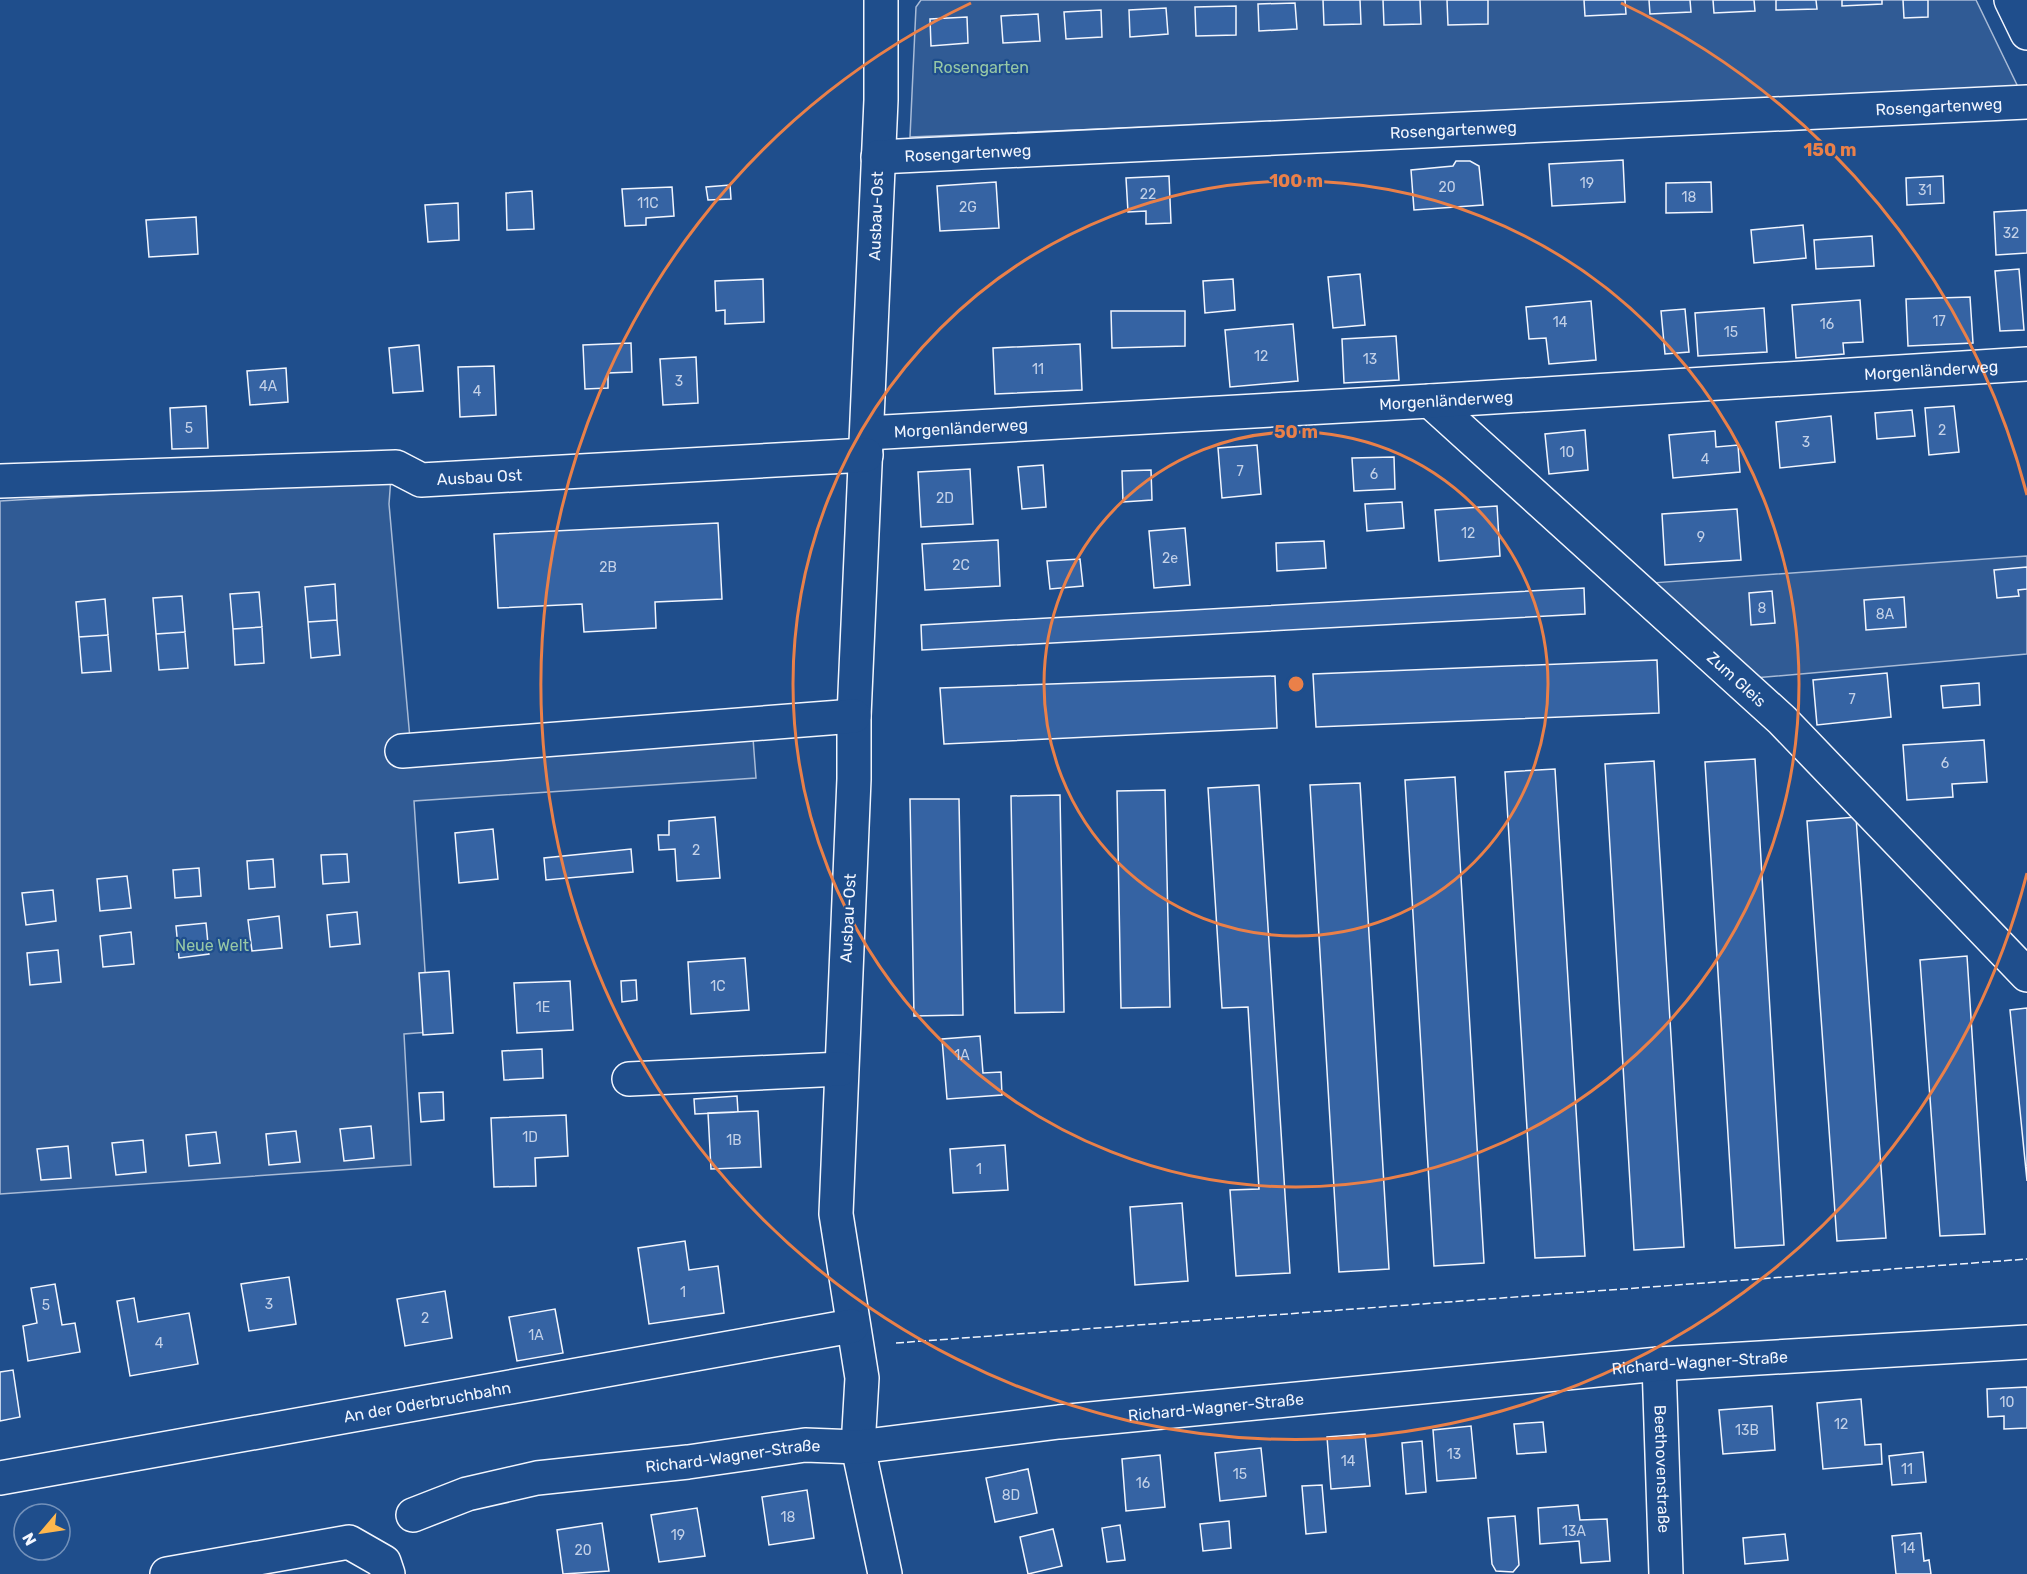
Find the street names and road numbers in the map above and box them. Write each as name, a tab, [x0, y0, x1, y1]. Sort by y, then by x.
street label: Rosengartenweg	[1875, 94, 2003, 119]
street label: Rosengartenweg	[1390, 117, 1517, 142]
street label: Rosengartenweg	[904, 140, 1032, 165]
street label: Ausbau-Ost	[865, 171, 887, 261]
street label: Morgenländerweg	[1864, 356, 1999, 384]
street label: Morgenländerweg	[1379, 386, 1514, 413]
street label: Morgenländerweg	[893, 414, 1028, 441]
street label: Ausbau Ost	[436, 465, 523, 489]
street label: Zum Gleis	[1703, 647, 1770, 711]
street label: Ausbau-Ost	[836, 873, 860, 963]
street label: Richard-Wagner-Straße	[1611, 1347, 1788, 1378]
street label: An der Oderbruchbahn	[342, 1378, 512, 1426]
street label: Richard-Wagner-Straße	[1127, 1389, 1305, 1425]
street label: Beethovenstraße	[1651, 1404, 1674, 1533]
street label: Richard-Wagner-Straße	[644, 1435, 821, 1476]

